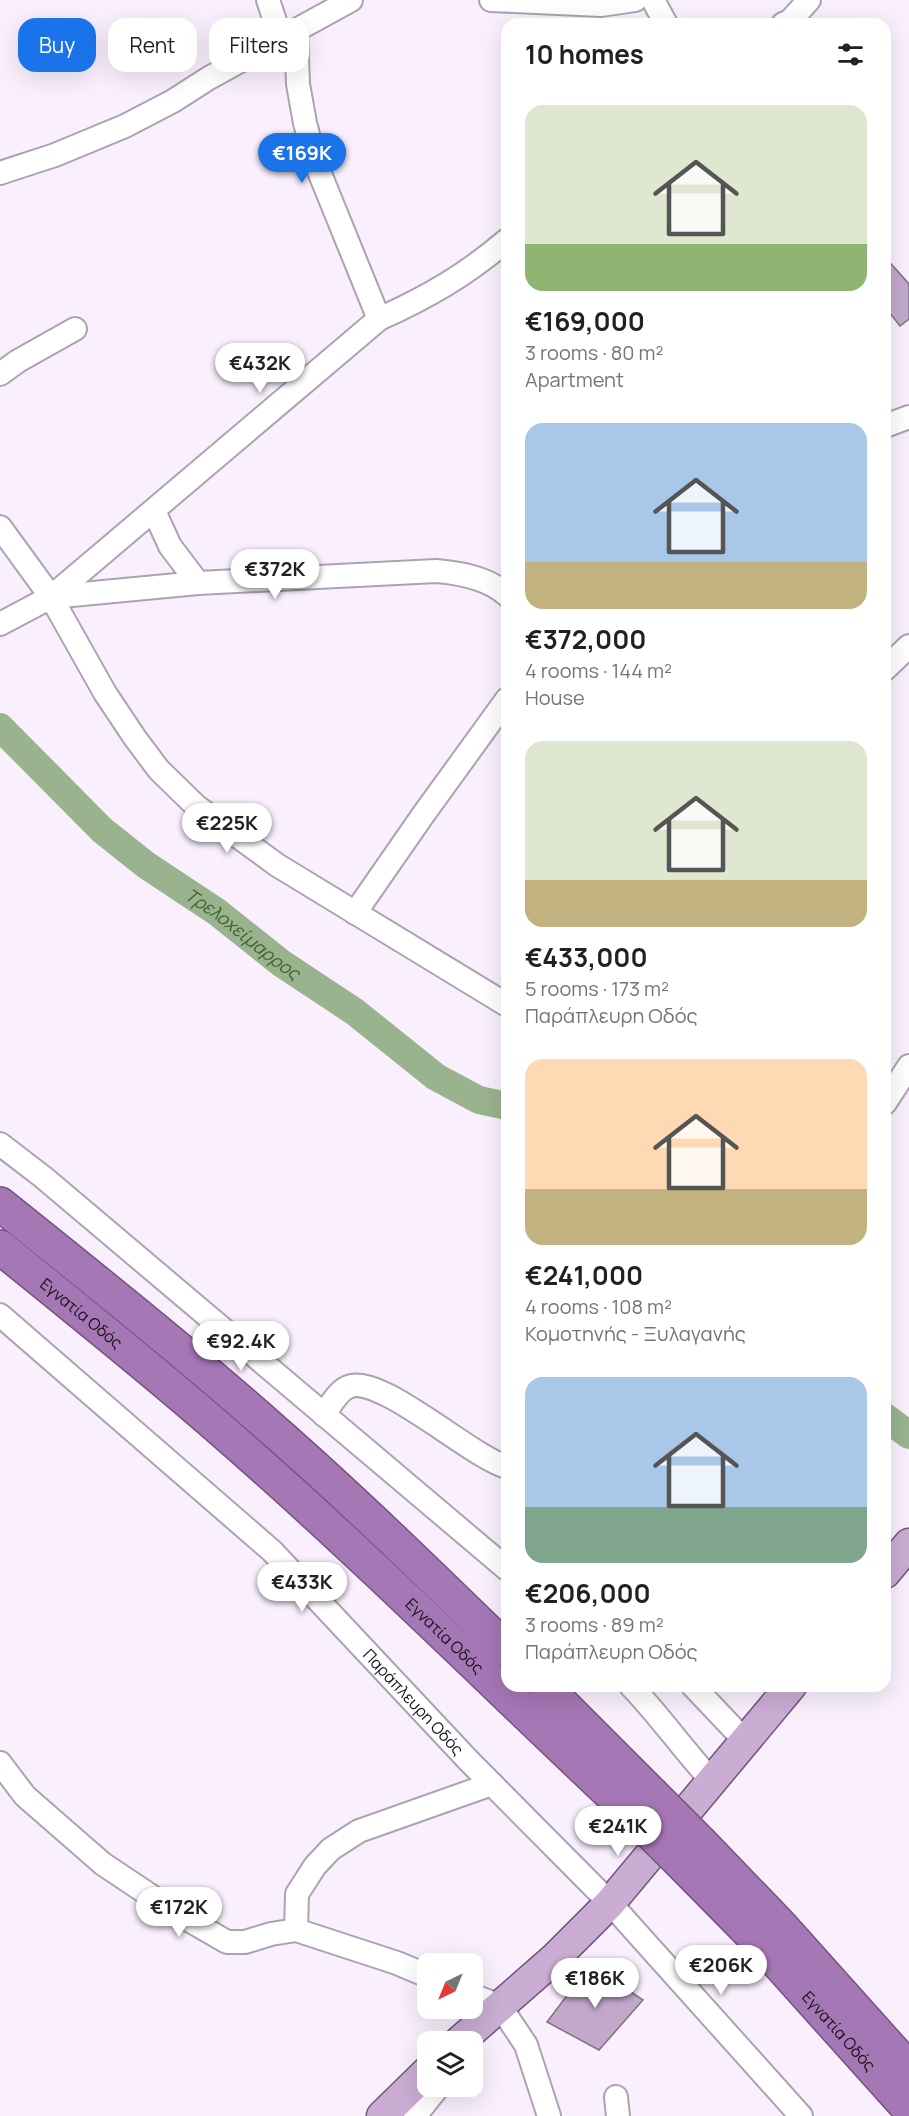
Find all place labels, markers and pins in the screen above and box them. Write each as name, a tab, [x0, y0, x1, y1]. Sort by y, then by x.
pin: €169K	[260, 133, 344, 184]
pin: €432K	[218, 343, 302, 394]
pin: €372K	[233, 549, 317, 600]
pin: €225K	[185, 803, 269, 854]
pin: €92.4K	[192, 1321, 290, 1372]
pin: €433K	[260, 1562, 344, 1613]
pin: €241K	[576, 1806, 660, 1857]
pin: €172K	[137, 1887, 221, 1938]
pin: €206K	[679, 1945, 763, 1996]
pin: €186K	[553, 1958, 637, 2009]

